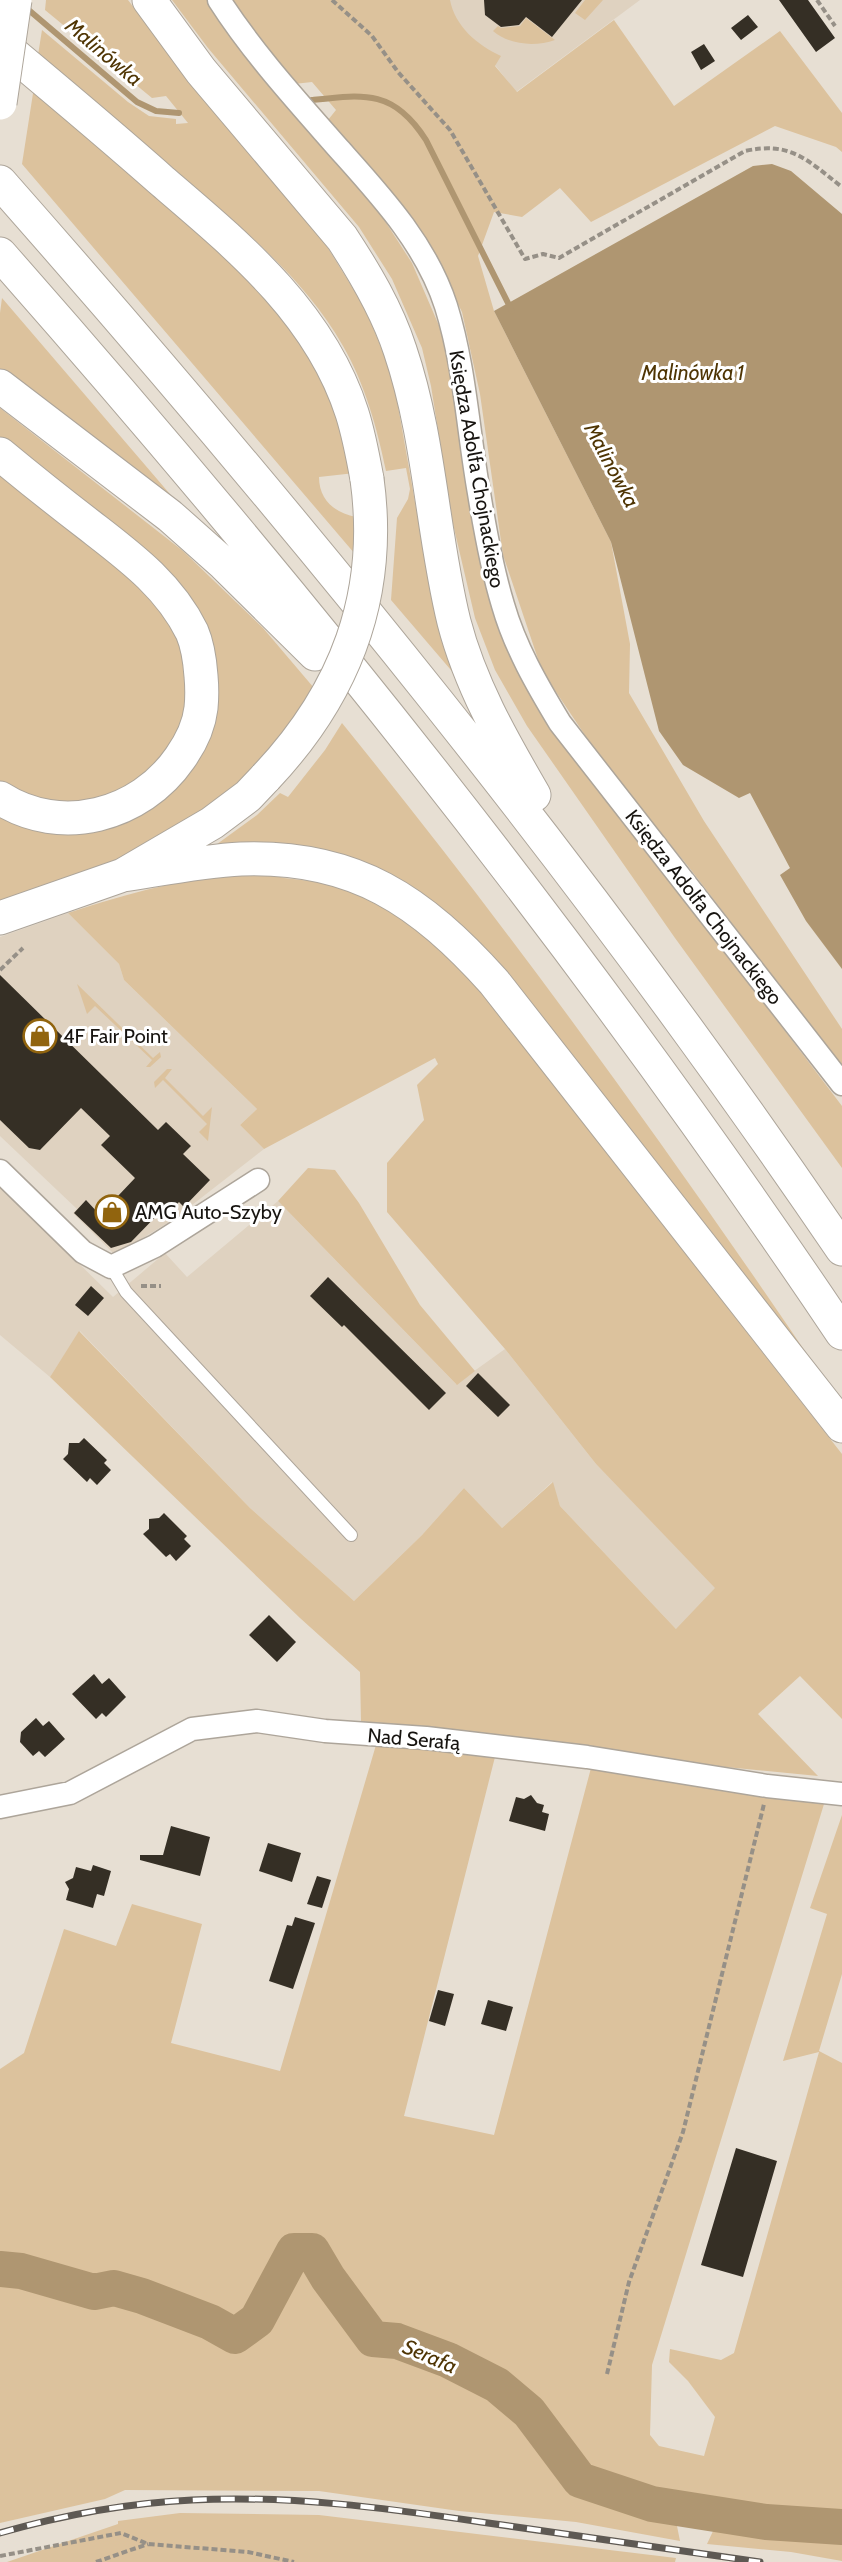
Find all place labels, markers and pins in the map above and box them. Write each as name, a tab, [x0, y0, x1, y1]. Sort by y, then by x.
shop icon: 4F Fair Point	[22, 1018, 58, 1054]
place label: 4F Fair Point	[63, 1024, 168, 1048]
shop icon: AMG Auto-Szyby	[94, 1194, 130, 1230]
place label: AMG Auto-Szyby	[135, 1200, 282, 1224]

